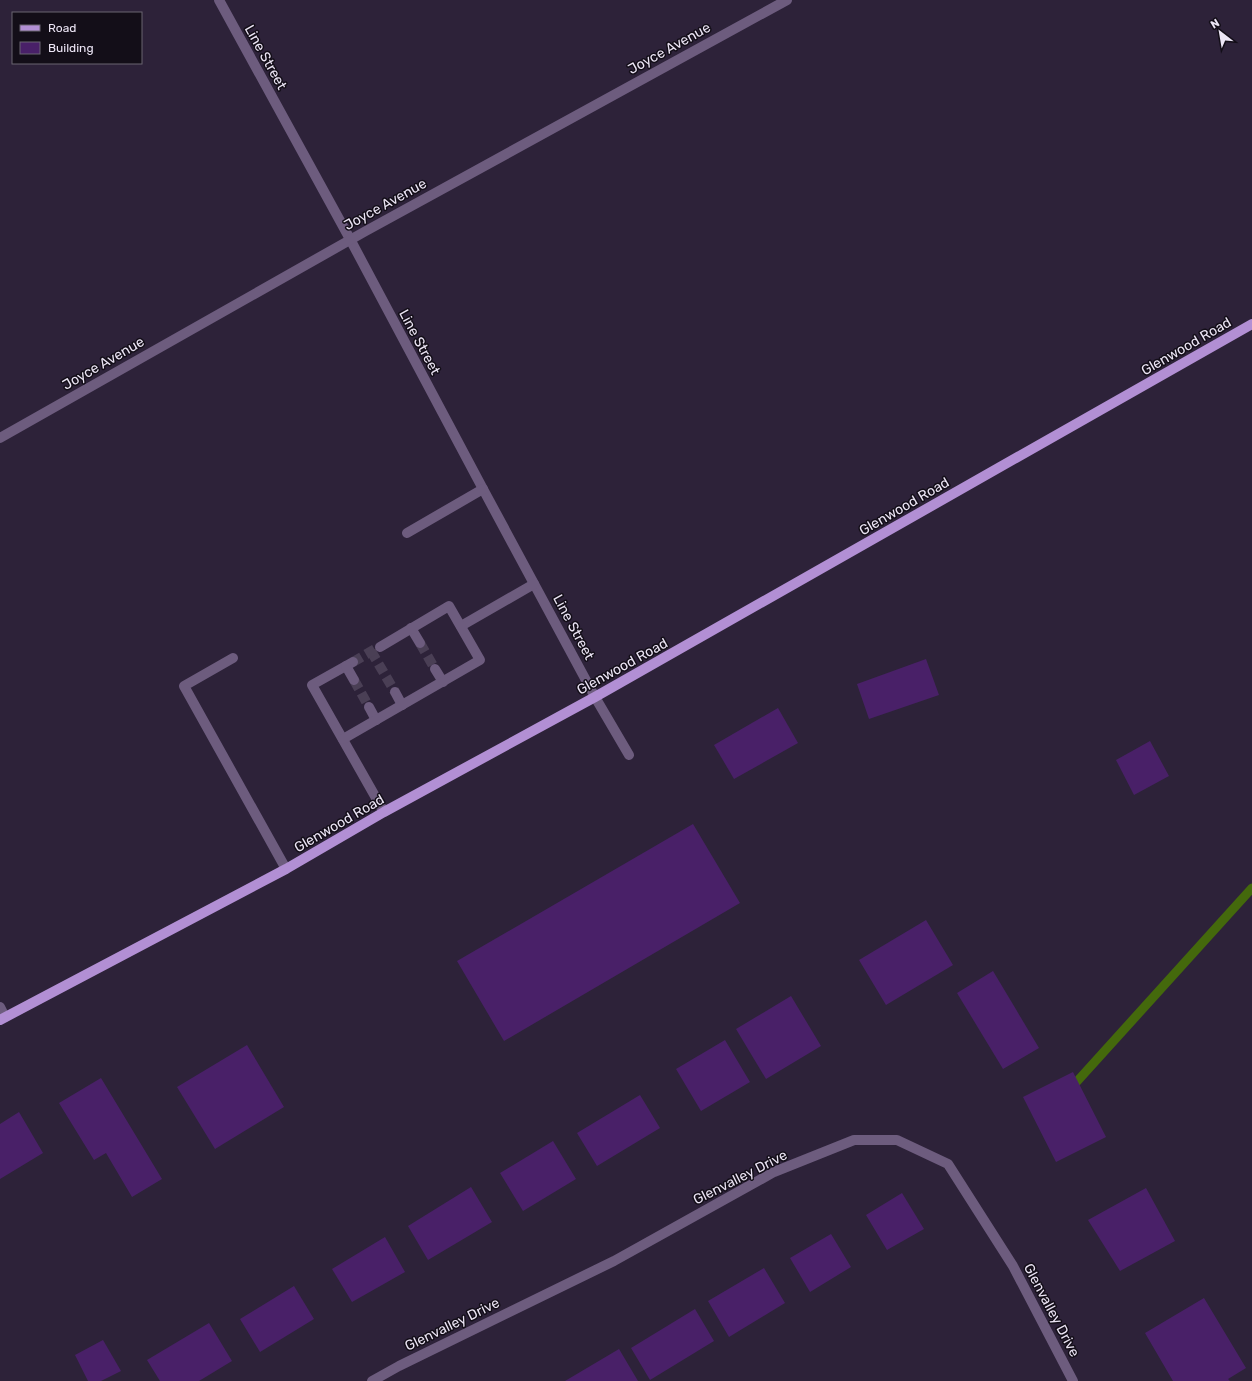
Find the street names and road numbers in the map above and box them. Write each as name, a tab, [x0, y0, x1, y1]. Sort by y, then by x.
street label: Joyce Avenue	[625, 19, 714, 78]
street label: Line Street	[241, 22, 291, 93]
street label: Joyce Avenue	[341, 175, 430, 234]
street label: Line Street	[395, 307, 444, 378]
street label: Glenwood Road	[1138, 314, 1234, 379]
street label: Joyce Avenue	[59, 333, 147, 394]
street label: Glenwood Road	[856, 474, 952, 539]
street label: Line Street	[549, 592, 598, 663]
street label: Glenwood Road	[574, 634, 671, 698]
street label: Glenwood Road	[291, 791, 387, 856]
street label: Glenvalley Drive	[690, 1146, 790, 1208]
street label: Glenvalley Drive	[1020, 1261, 1083, 1360]
street label: Glenvalley Drive	[402, 1294, 502, 1355]

